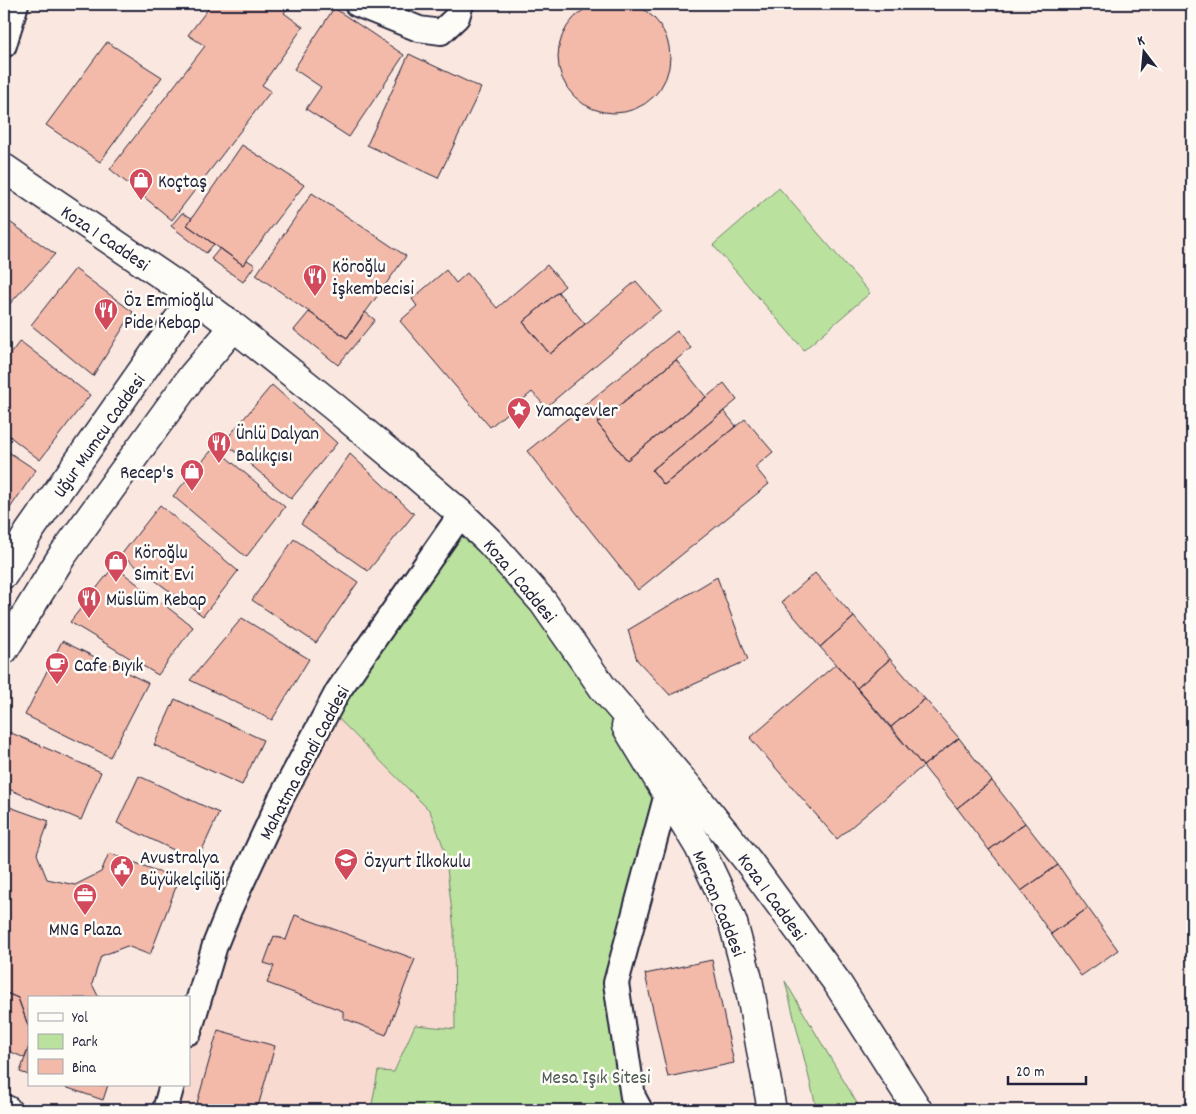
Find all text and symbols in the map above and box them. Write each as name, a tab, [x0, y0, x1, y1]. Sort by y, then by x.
north arrow	[1118, 28, 1168, 78]
text: K	[1135, 31, 1147, 52]
shop icon: Koçtaş	[128, 167, 154, 201]
place label: Koçtaş	[158, 170, 207, 197]
street label: Koza 1 Caddesi	[54, 200, 154, 280]
place label: Köroğlu İşkembecisi	[332, 255, 414, 304]
restaurant icon: Köroğlu İşkembecisi	[302, 263, 328, 297]
place label: Öz Emmioğlu Pide Kebap	[124, 289, 214, 338]
restaurant icon: Öz Emmioğlu Pide Kebap	[93, 297, 119, 331]
street label: Uğur Mumcu Caddesi	[48, 369, 154, 504]
place icon: Yamaçevler	[506, 396, 532, 430]
place label: Yamaçevler	[536, 399, 618, 426]
place label: Ünlü Dalyan Balıkçısı	[236, 422, 319, 471]
restaurant icon: Ünlü Dalyan Balıkçısı	[206, 430, 232, 464]
shop icon: Recep's	[179, 458, 205, 492]
place label: Recep's	[120, 461, 174, 488]
street label: Koza 1 Caddesi	[475, 534, 562, 630]
place label: Köroğlu Simit Evi	[134, 541, 194, 590]
shop icon: Köroğlu Simit Evi	[103, 549, 129, 583]
restaurant icon: Müslüm Kebap	[76, 585, 102, 619]
place label: Müslüm Kebap	[106, 588, 206, 615]
cafe icon: Cafe Bıyık	[44, 651, 70, 685]
place label: Cafe Bıyık	[74, 654, 143, 681]
street label: Mahatma Gandi Caddesi	[254, 681, 358, 845]
place label: Avustralya Büyükelçiliği	[140, 846, 225, 895]
school or university icon: Özyurt İlkokulu	[333, 847, 359, 881]
street label: Mercan Caddesi	[683, 847, 750, 962]
street label: Koza 1 Caddesi	[729, 849, 811, 948]
place label: Özyurt İlkokulu	[364, 850, 471, 877]
public building icon: Avustralya Büyükelçiliği	[109, 854, 135, 888]
office icon: MNG Plaza	[72, 882, 98, 916]
place label: MNG Plaza	[49, 918, 122, 945]
legend	[28, 996, 190, 1086]
text: Yol	[72, 1008, 88, 1030]
text: Park	[72, 1032, 98, 1054]
scale bar	[1008, 1054, 1086, 1086]
text: Bina	[72, 1058, 97, 1080]
text: 20 m	[1016, 1062, 1044, 1084]
park label: Mesa Işık Sitesi	[541, 1066, 651, 1093]

